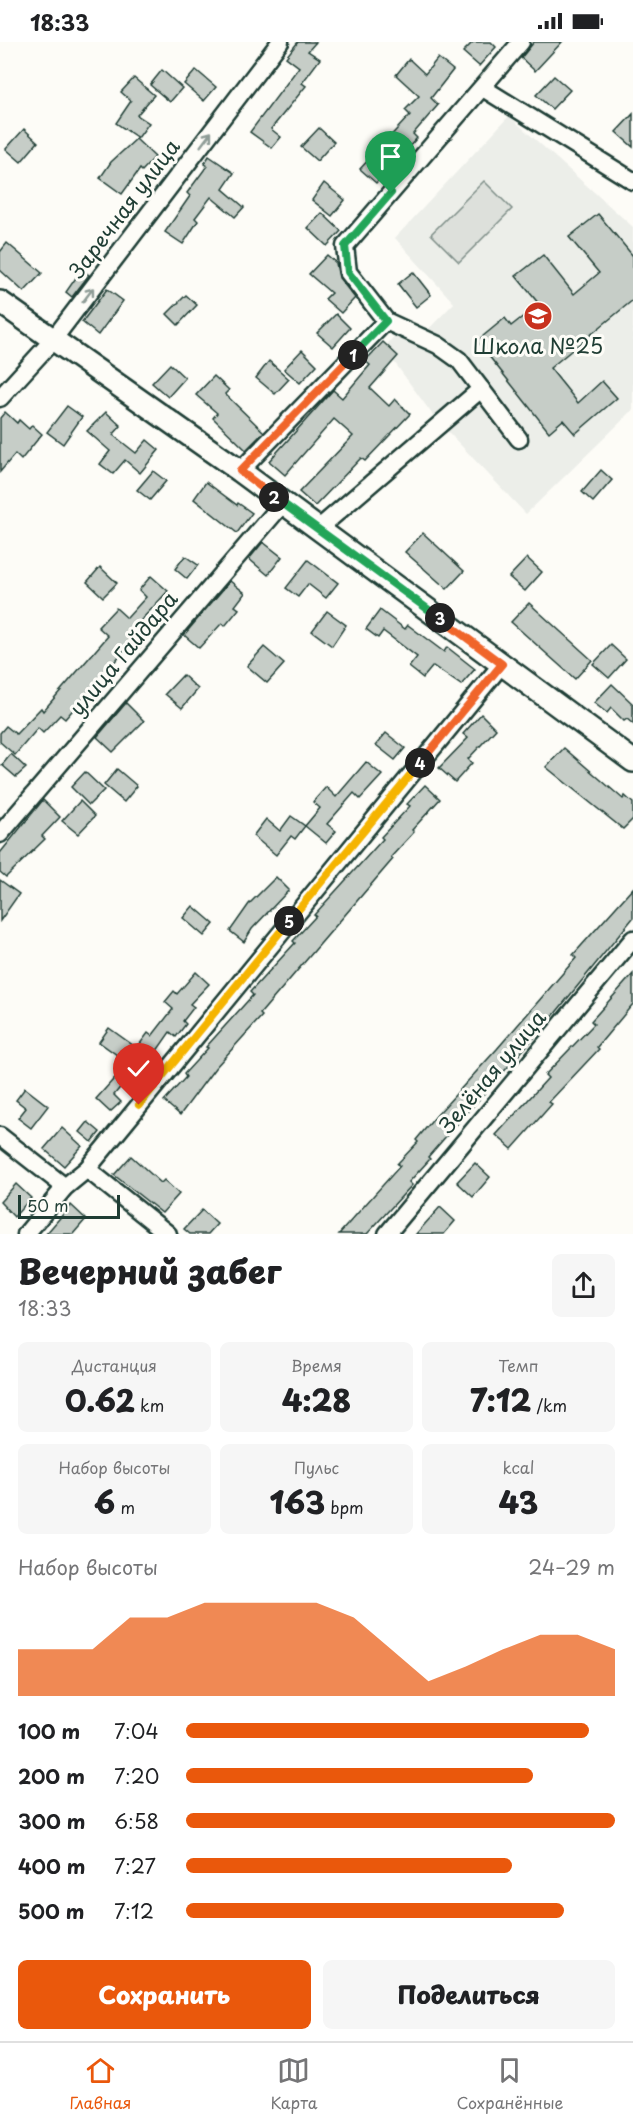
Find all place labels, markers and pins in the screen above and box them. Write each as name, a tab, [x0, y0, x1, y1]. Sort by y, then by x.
pin	[365, 131, 416, 193]
school or university icon: Школа №25	[522, 300, 554, 332]
place label: Школа №25	[473, 329, 603, 361]
pin: 1	[338, 340, 368, 370]
pin: 2	[259, 482, 289, 512]
pin: 3	[425, 603, 455, 633]
pin: 4	[405, 748, 435, 778]
pin: 5	[274, 906, 304, 936]
pin	[113, 1043, 164, 1105]

